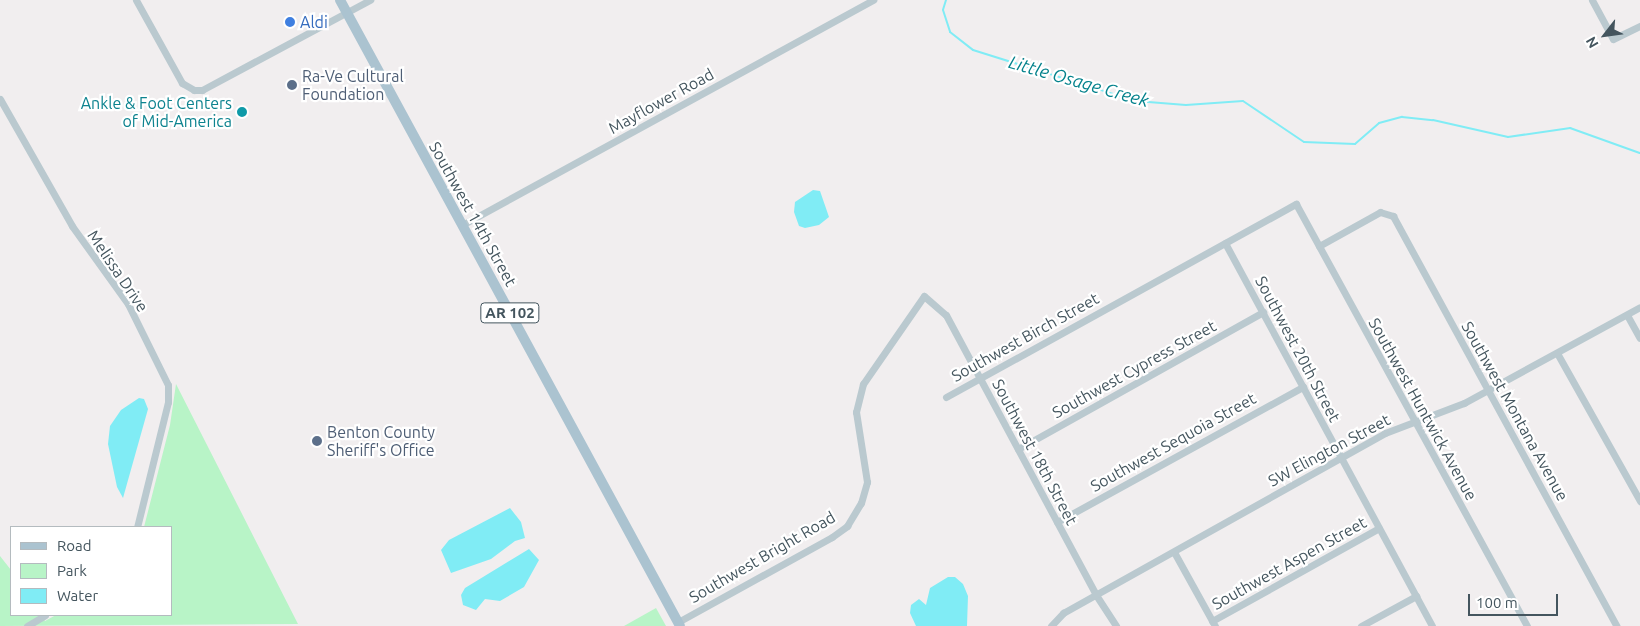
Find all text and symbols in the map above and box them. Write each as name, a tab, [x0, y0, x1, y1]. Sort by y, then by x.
north arrow	[1580, 10, 1630, 60]
place label: Aldi	[300, 12, 328, 32]
marker: Aldi	[284, 16, 296, 28]
text: N	[1582, 34, 1602, 51]
water label: Little Osage Creek	[1006, 51, 1152, 111]
street label: Mayflower Road	[605, 64, 717, 138]
place label: Ra-Ve Cultural Foundation	[302, 66, 404, 104]
marker: Ra-Ve Cultural Foundation	[286, 79, 298, 91]
place label: Ankle & Foot Centers of Mid-America	[81, 93, 232, 131]
marker: Ankle & Foot Centers of Mid-America	[236, 106, 248, 118]
street label: Southwest 14th Street	[425, 138, 521, 290]
street label: Melissa Drive	[84, 226, 152, 316]
street label: Southwest 20th Street	[1251, 273, 1345, 425]
street label: Southwest Birch Street	[948, 289, 1102, 385]
road number: AR 102	[480, 300, 540, 326]
street label: Southwest Huntwick Avenue	[1365, 314, 1481, 504]
street label: Southwest Cypress Street	[1049, 316, 1219, 422]
street label: Southwest Montana Avenue	[1458, 318, 1572, 504]
street label: Southwest 18th Street	[988, 376, 1082, 528]
street label: Southwest Sequoia Street	[1087, 389, 1259, 495]
street label: SW Elington Street	[1265, 410, 1393, 490]
place label: Benton County Sheriff's Office	[327, 422, 435, 460]
marker: Benton County Sheriff's Office	[311, 435, 323, 447]
street label: Southwest Bright Road	[685, 507, 839, 607]
street label: Southwest Aspen Street	[1208, 513, 1370, 613]
legend	[10, 526, 172, 616]
text: Road	[57, 537, 92, 554]
text: Park	[57, 562, 87, 579]
scale bar	[1470, 584, 1560, 616]
text: Water	[57, 587, 98, 604]
text: 100 m	[1476, 594, 1518, 611]

